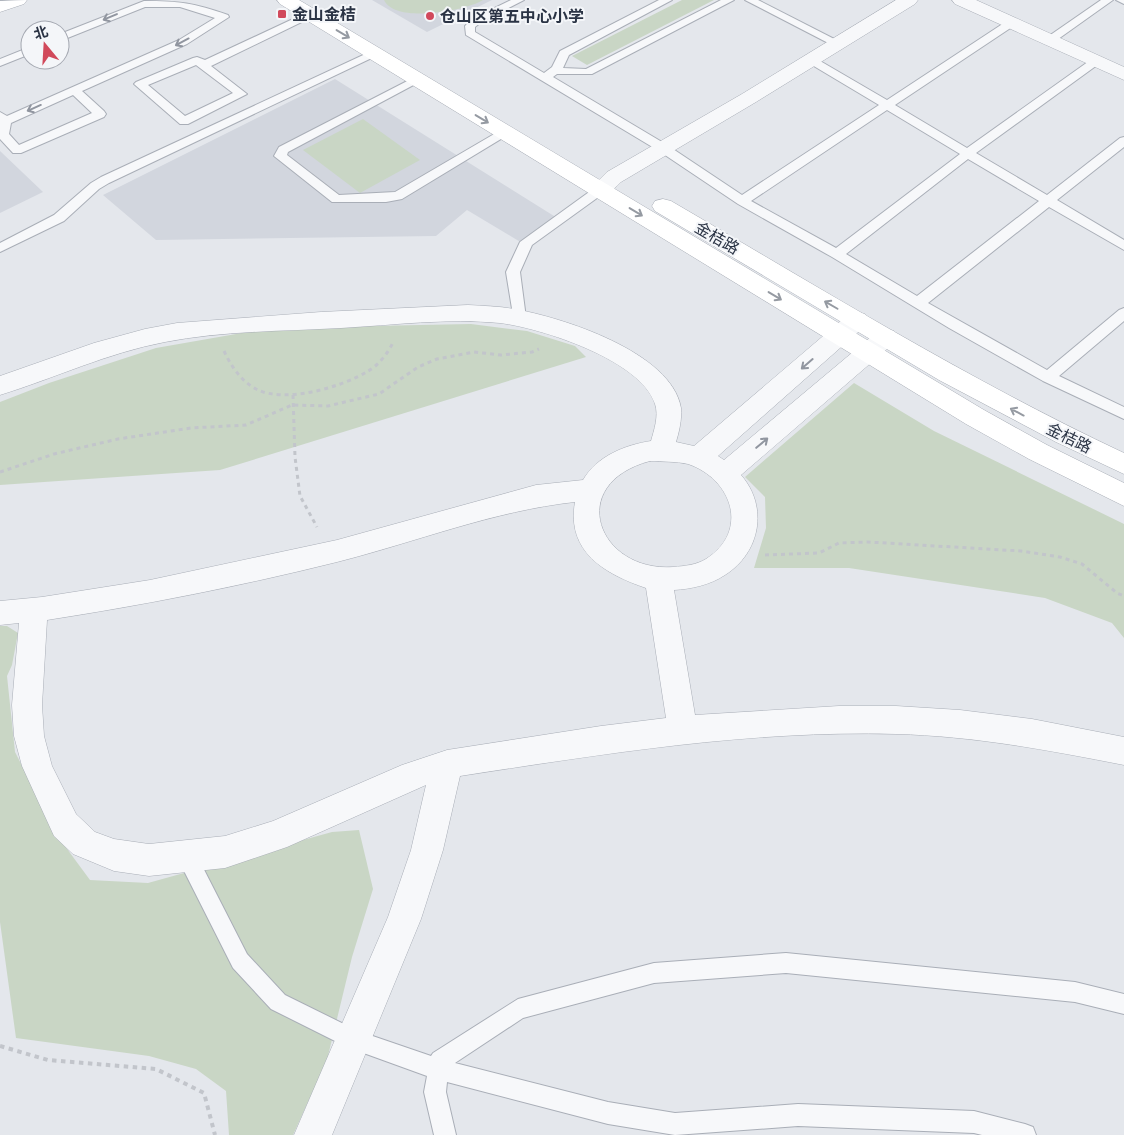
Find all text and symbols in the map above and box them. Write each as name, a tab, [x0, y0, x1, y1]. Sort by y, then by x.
place label: 金山金桔	[292, 5, 356, 24]
place label: 仓山区第五中心小学	[440, 7, 584, 26]
marker: 金山金桔	[276, 8, 288, 20]
marker: 仓山区第五中心小学	[424, 10, 436, 22]
one-way arrow	[103, 13, 118, 23]
north arrow	[20, 20, 70, 70]
text: 北	[32, 22, 50, 43]
one-way arrow	[335, 30, 349, 40]
one-way arrow	[175, 38, 190, 47]
one-way arrow	[27, 104, 42, 114]
one-way arrow	[474, 114, 488, 124]
one-way arrow	[628, 207, 642, 217]
street label: 金桔路	[691, 218, 743, 258]
one-way arrow	[767, 291, 781, 301]
one-way arrow	[823, 300, 838, 310]
one-way arrow	[801, 358, 814, 370]
one-way arrow	[1010, 407, 1025, 417]
street label: 金桔路	[1043, 419, 1095, 457]
one-way arrow	[755, 437, 768, 448]

